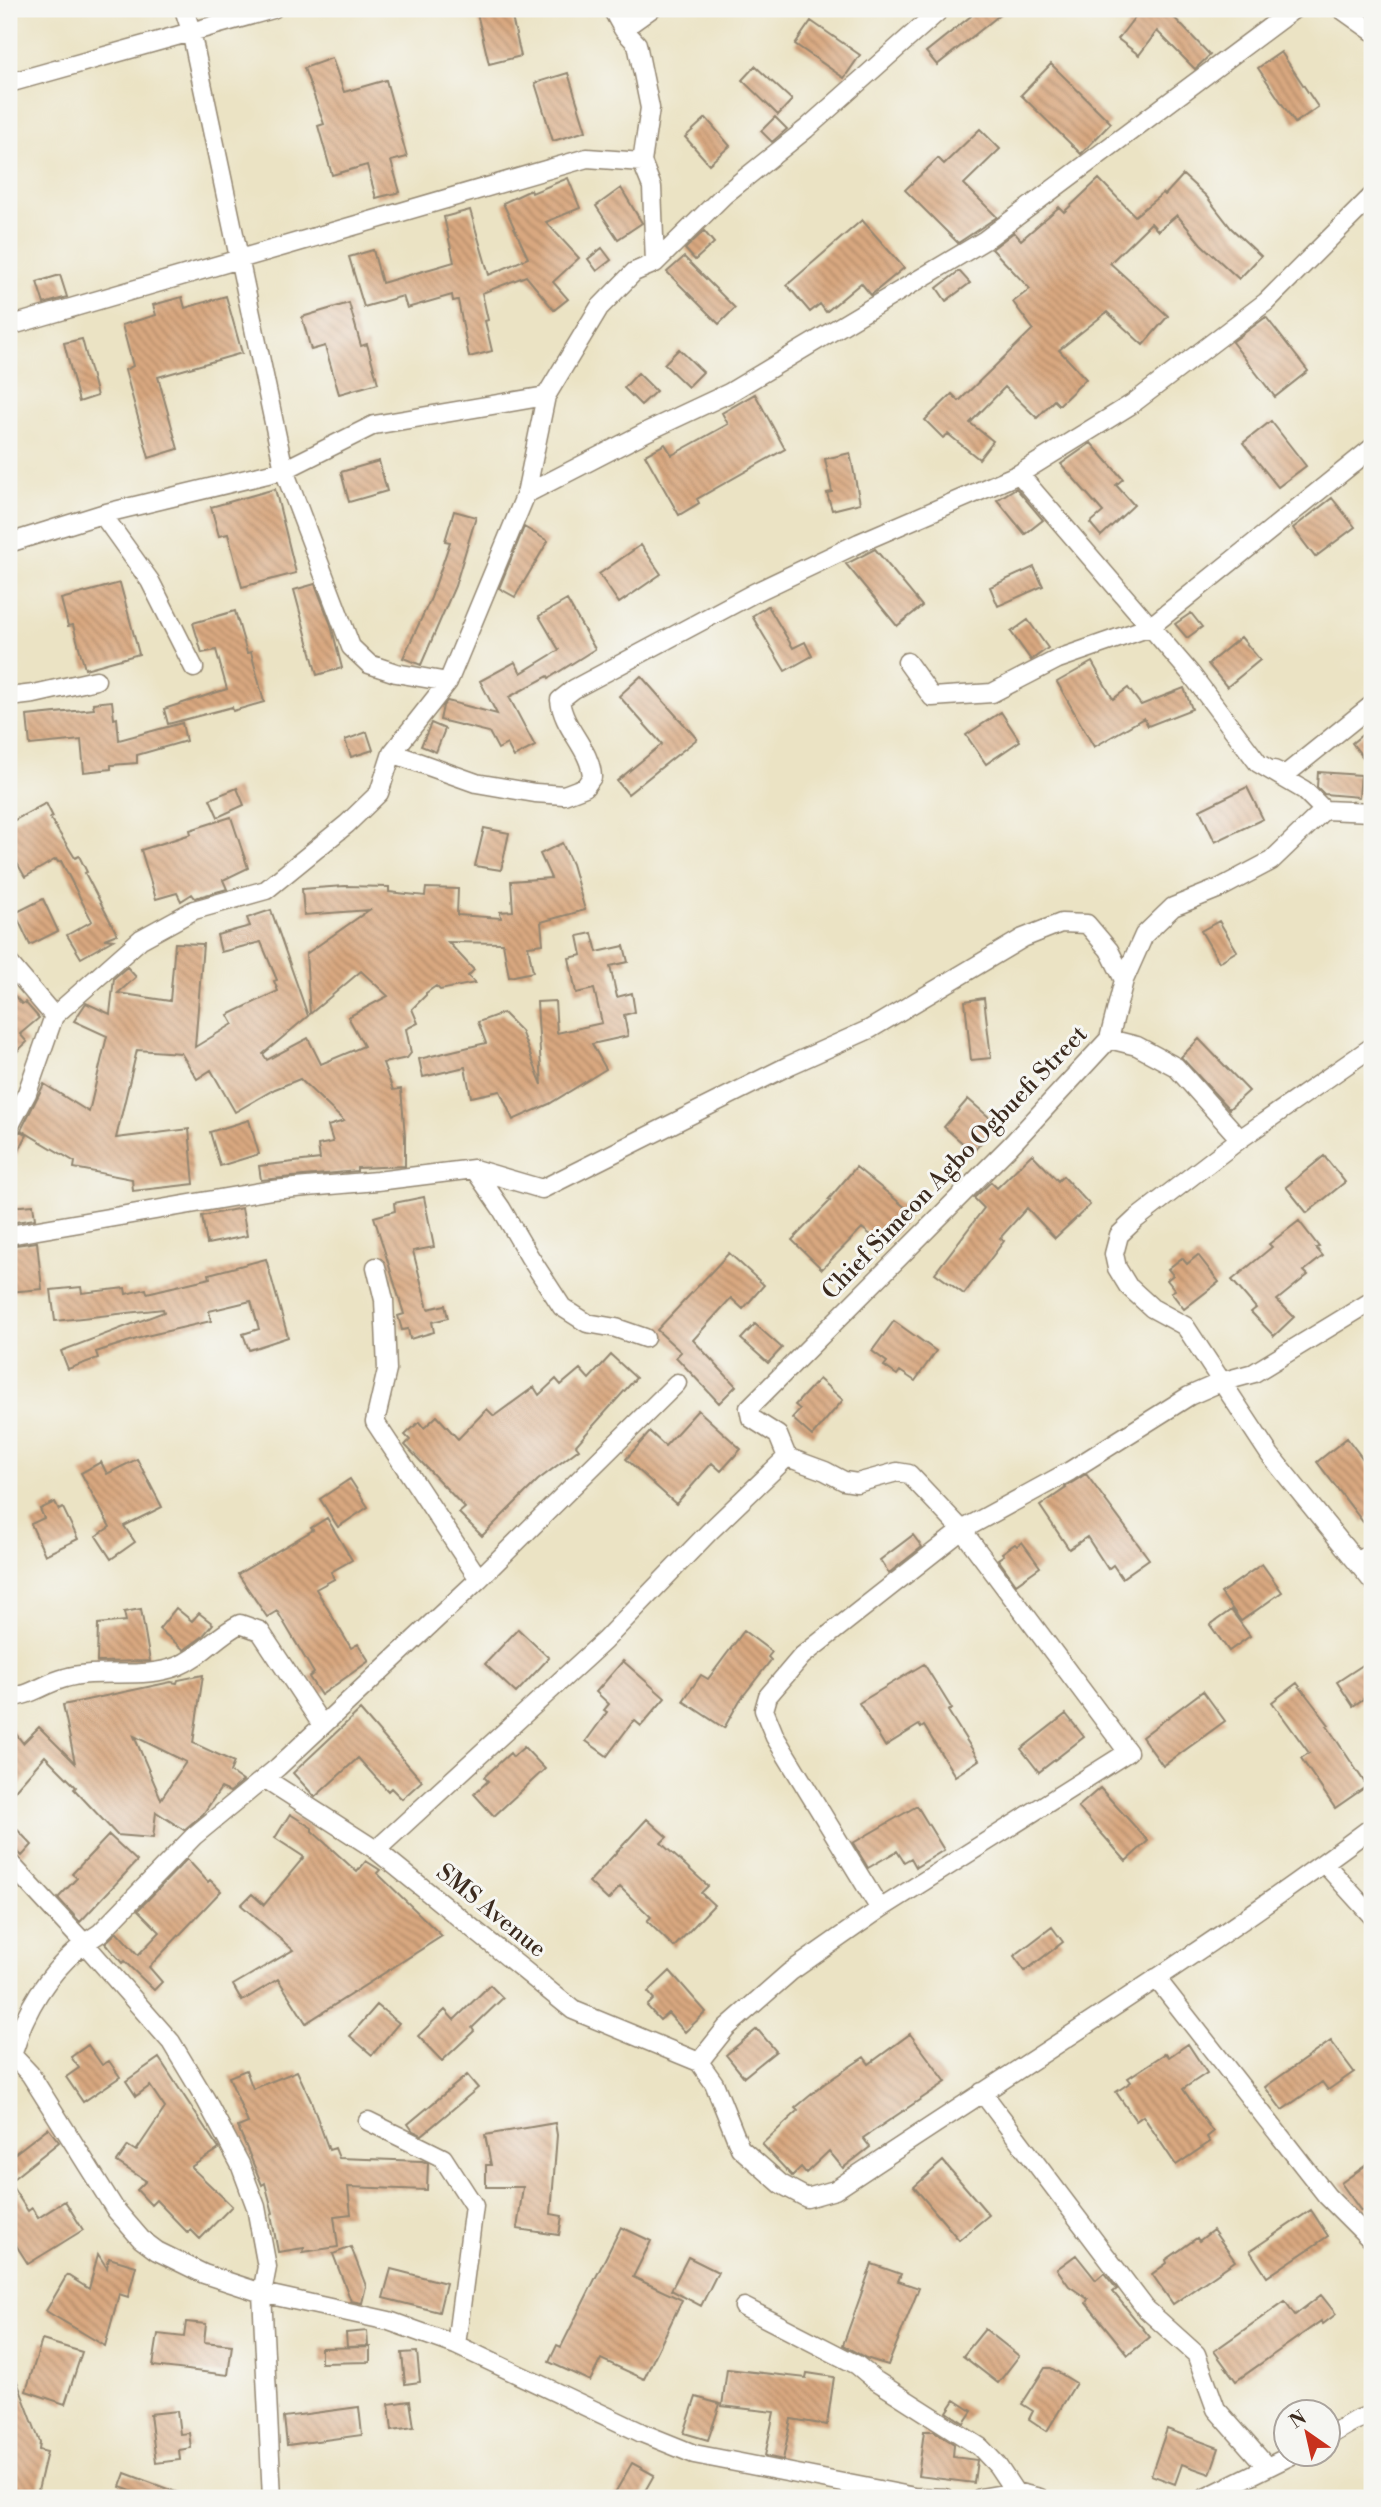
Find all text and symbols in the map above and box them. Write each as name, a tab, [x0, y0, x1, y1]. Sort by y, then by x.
street label: Chief Simeon Agbo Ogbuefi Street	[816, 1019, 1094, 1306]
street label: SMS Avenue	[430, 1858, 552, 1964]
north arrow	[1272, 2398, 1342, 2468]
text: N	[1285, 2406, 1311, 2434]

